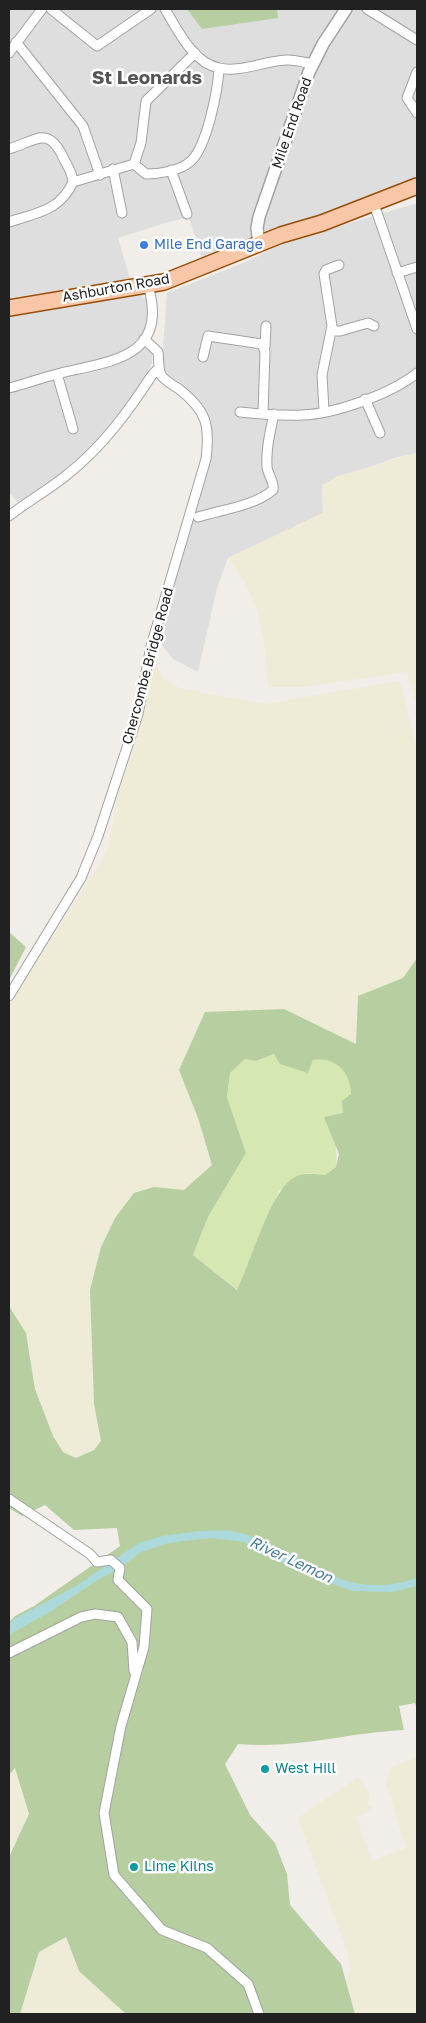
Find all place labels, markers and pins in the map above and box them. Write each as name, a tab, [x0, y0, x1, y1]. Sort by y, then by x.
place label: Mile End Garage	[154, 237, 263, 253]
marker: Mile End Garage	[138, 239, 150, 251]
place label: West Hill	[275, 1761, 336, 1777]
marker: West Hill	[259, 1763, 271, 1775]
place label: Lime Kilns	[144, 1859, 214, 1875]
marker: Lime Kilns	[128, 1861, 140, 1873]

